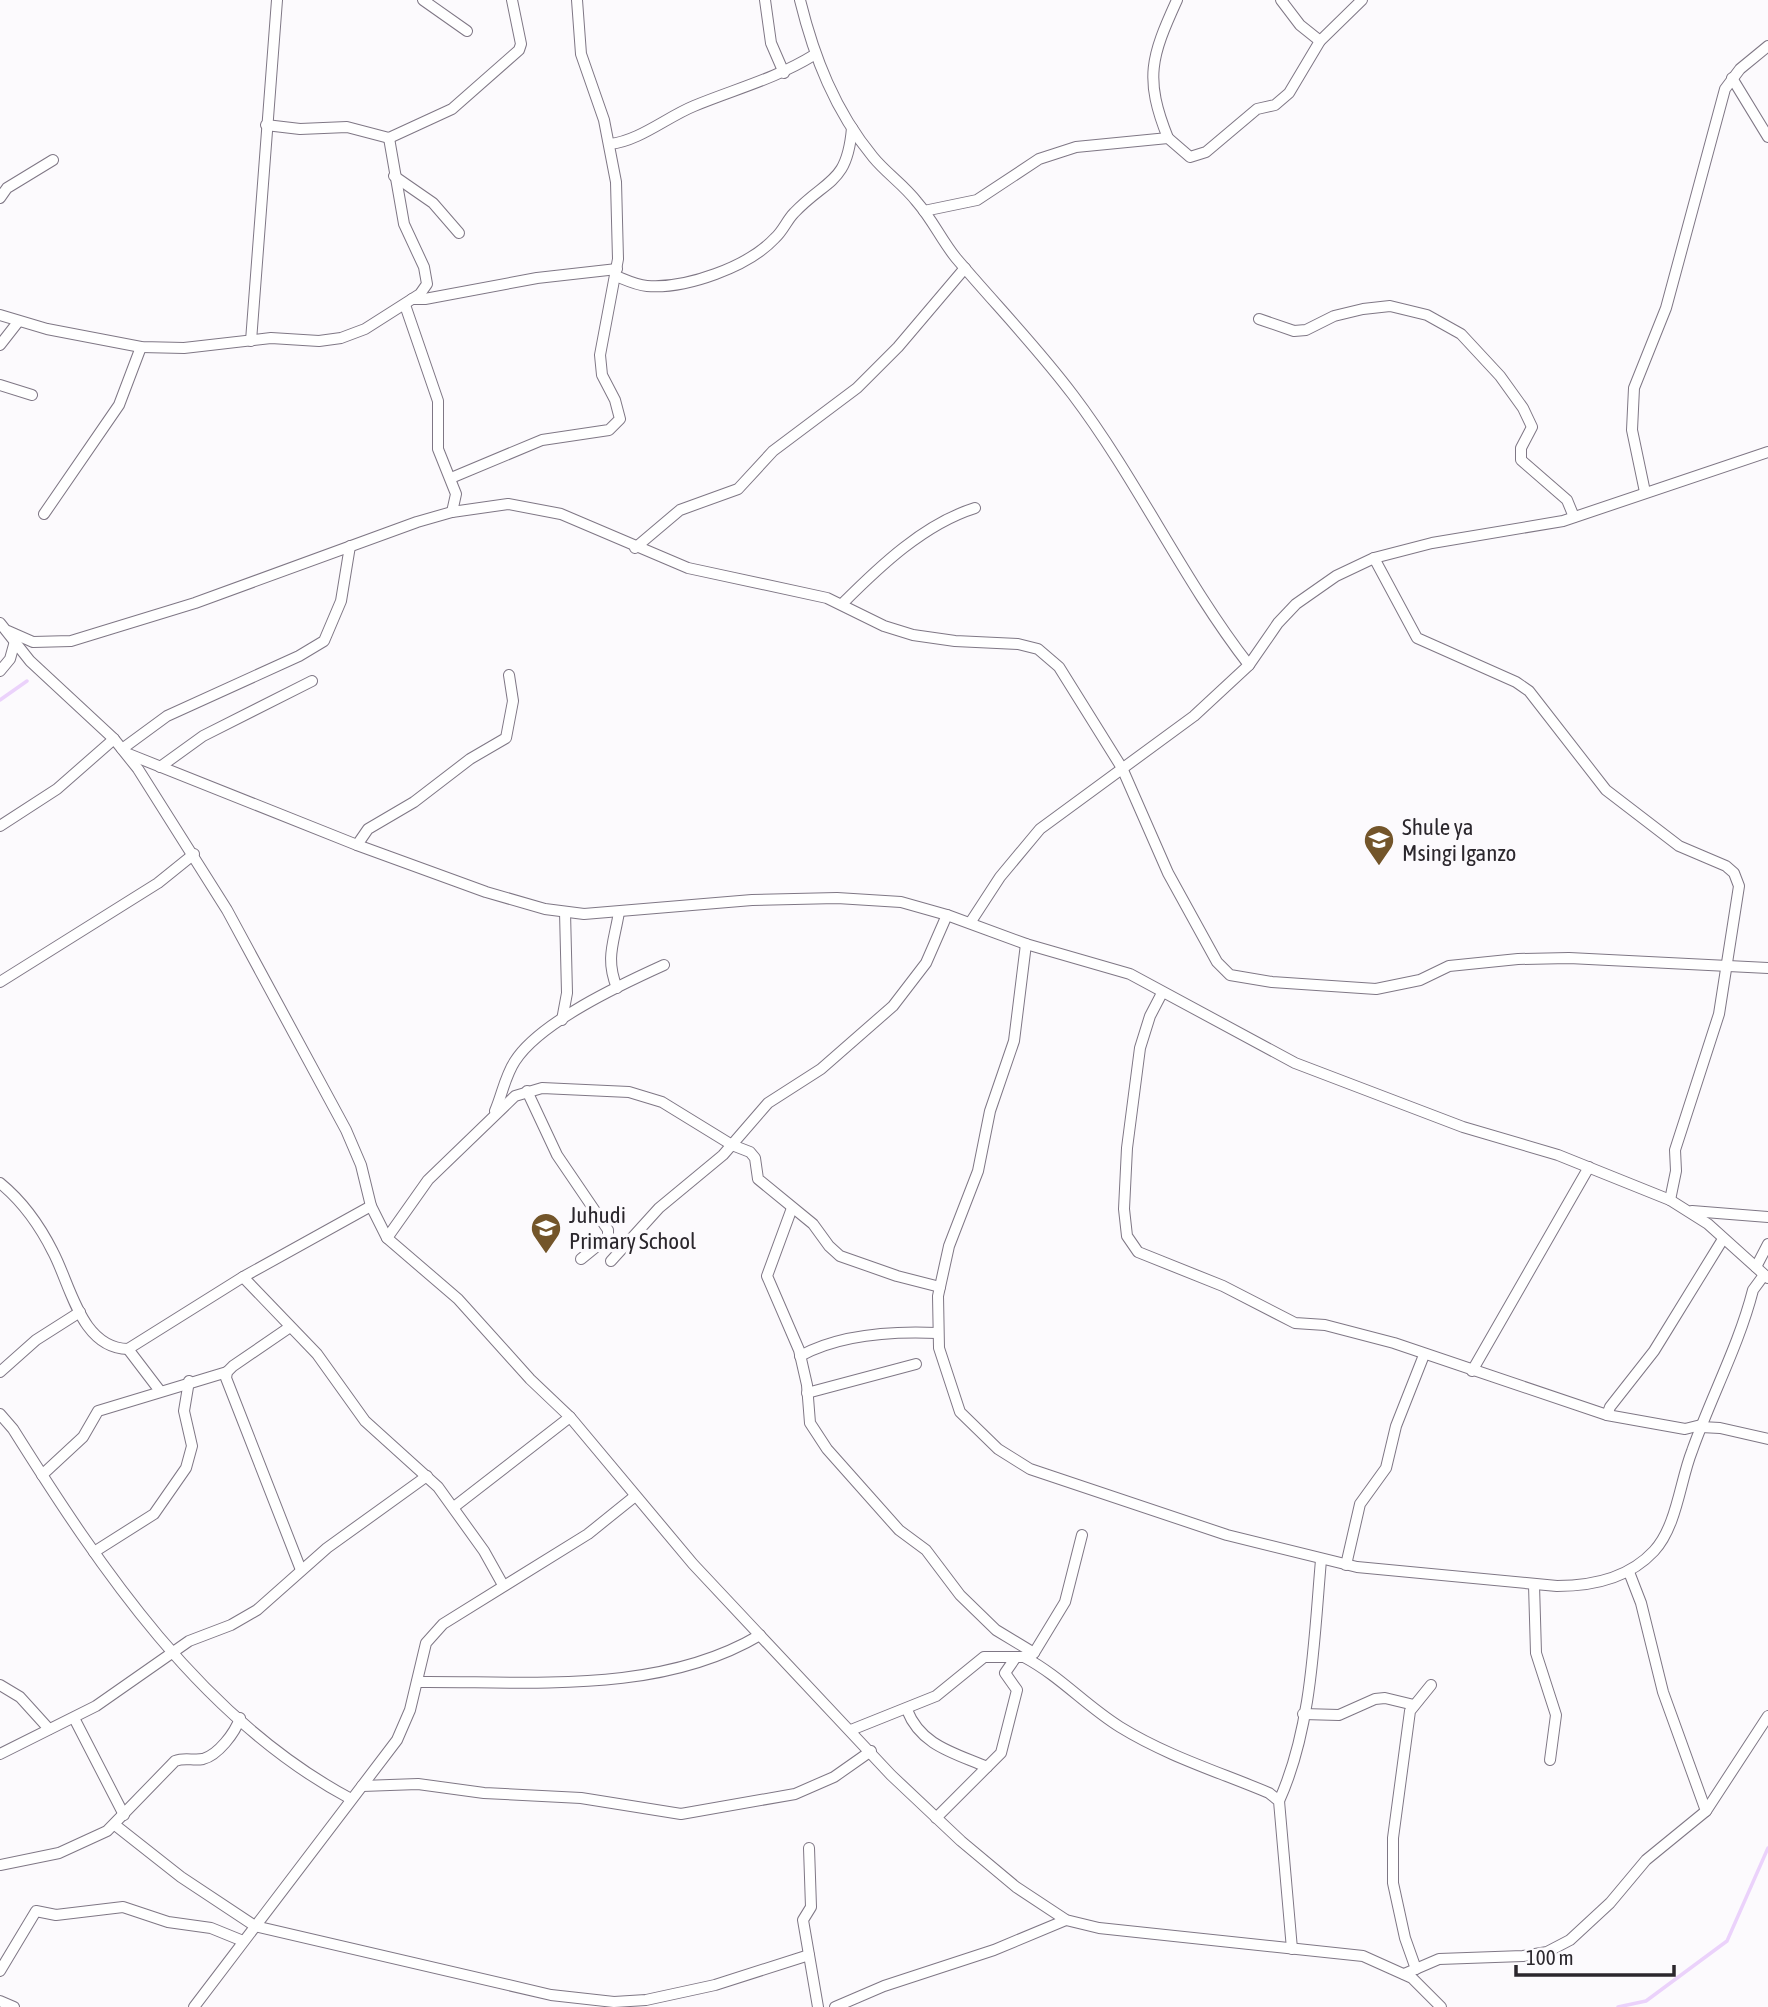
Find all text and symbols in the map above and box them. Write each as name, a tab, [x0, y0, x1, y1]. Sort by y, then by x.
place label: Shule ya Msingi Iganzo	[1402, 814, 1516, 866]
school or university icon: Shule ya Msingi Iganzo	[1362, 823, 1396, 867]
place label: Juhudi Primary School	[569, 1202, 696, 1254]
school or university icon: Juhudi Primary School	[529, 1211, 563, 1255]
scale bar	[1516, 1934, 1674, 1978]
text: 100 m	[1526, 1945, 1574, 1969]

